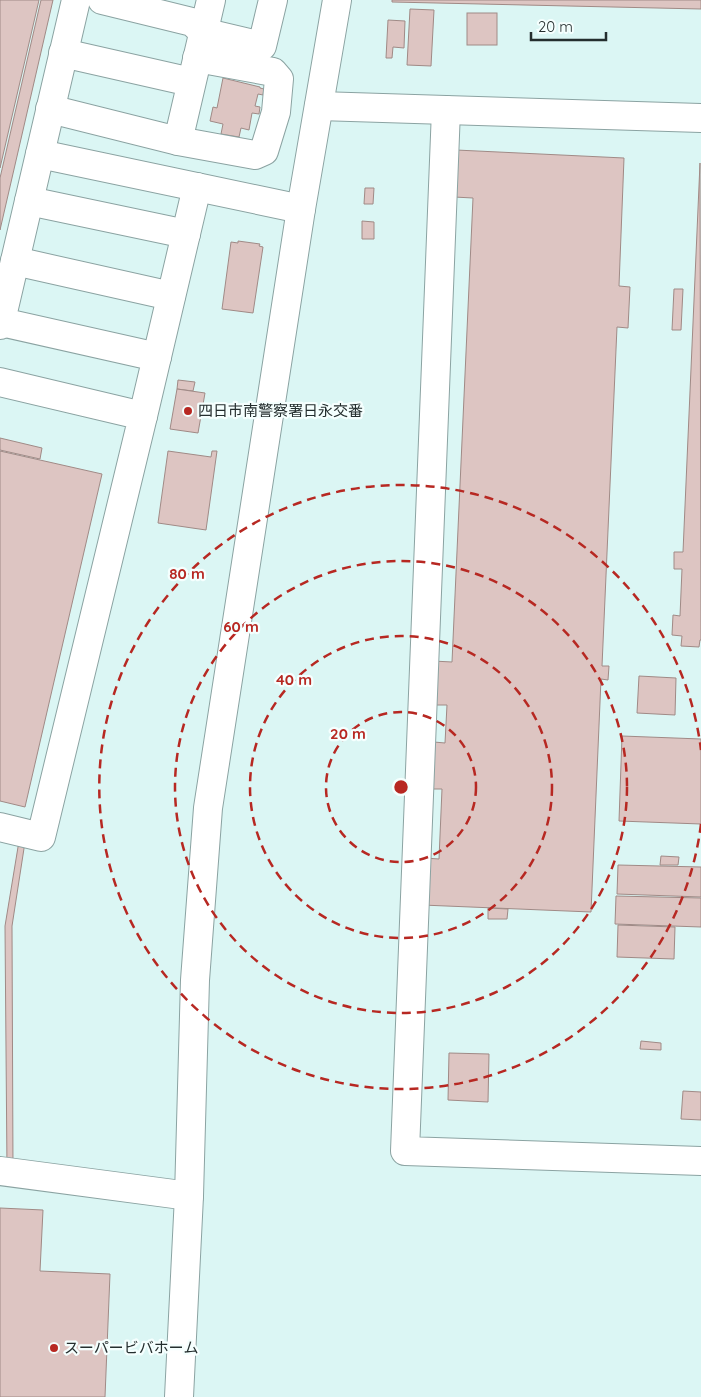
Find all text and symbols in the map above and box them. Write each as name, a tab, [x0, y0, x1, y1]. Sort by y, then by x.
scale bar	[531, 10, 606, 42]
text: 20 m	[538, 17, 573, 36]
place label: 四日市南警察署日永交番	[198, 401, 363, 420]
marker: 四日市南警察署日永交番	[182, 405, 194, 417]
text: 80 m	[169, 564, 205, 583]
text: 60 m	[223, 617, 259, 636]
text: 40 m	[276, 670, 312, 689]
text: 20 m	[330, 724, 366, 743]
centre of rings	[392, 778, 410, 796]
place label: スーパービバホーム	[64, 1338, 198, 1357]
marker: スーパービバホーム	[48, 1342, 60, 1354]

